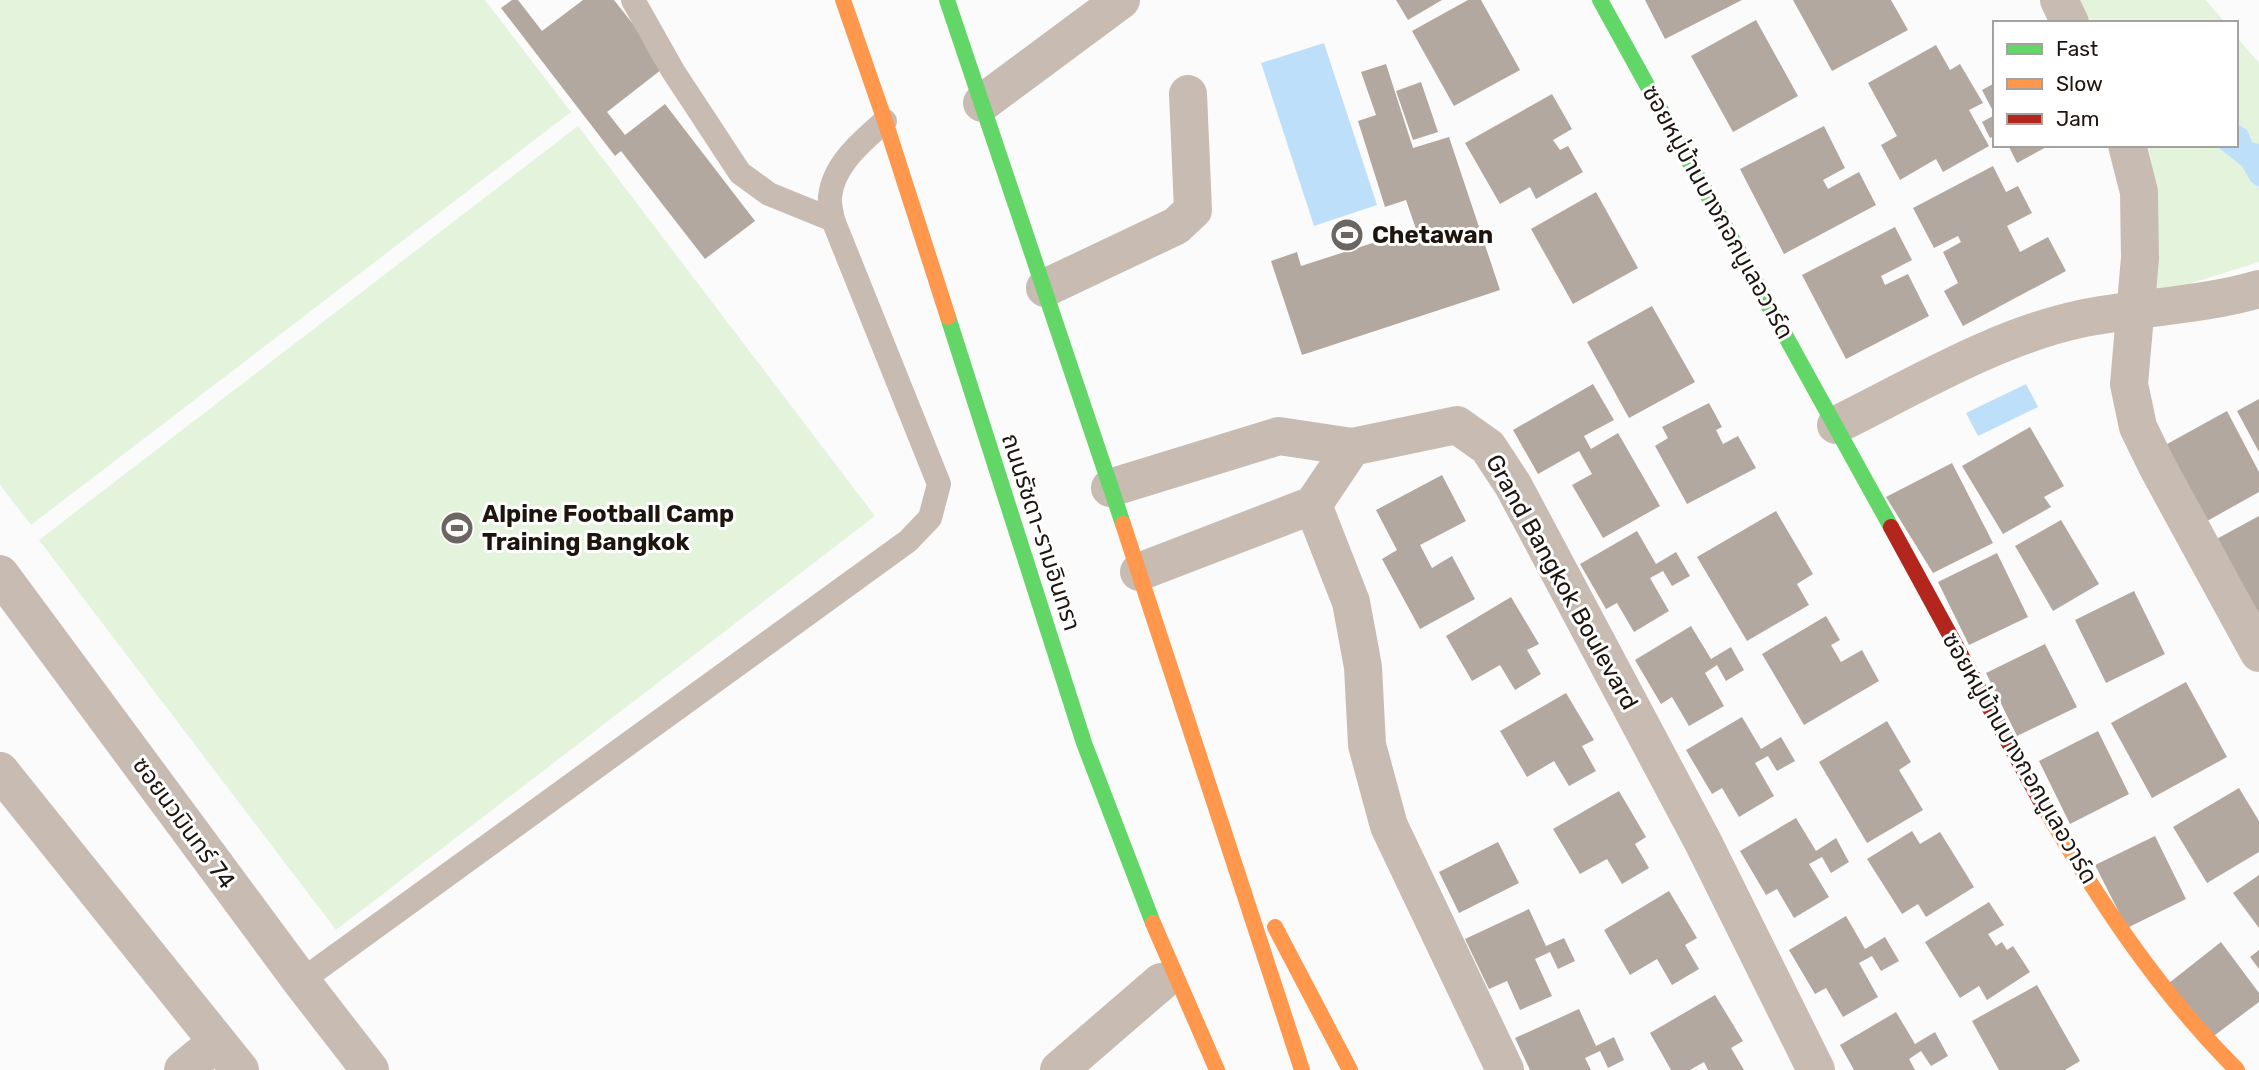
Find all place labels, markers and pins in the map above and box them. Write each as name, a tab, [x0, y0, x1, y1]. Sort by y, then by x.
sports icon: Chetawan	[1328, 216, 1366, 254]
place label: Chetawan	[1372, 221, 1493, 249]
place label: Alpine Football Camp Training Bangkok	[482, 500, 734, 556]
sports icon: Alpine Football Camp Training Bangkok	[438, 509, 476, 547]

